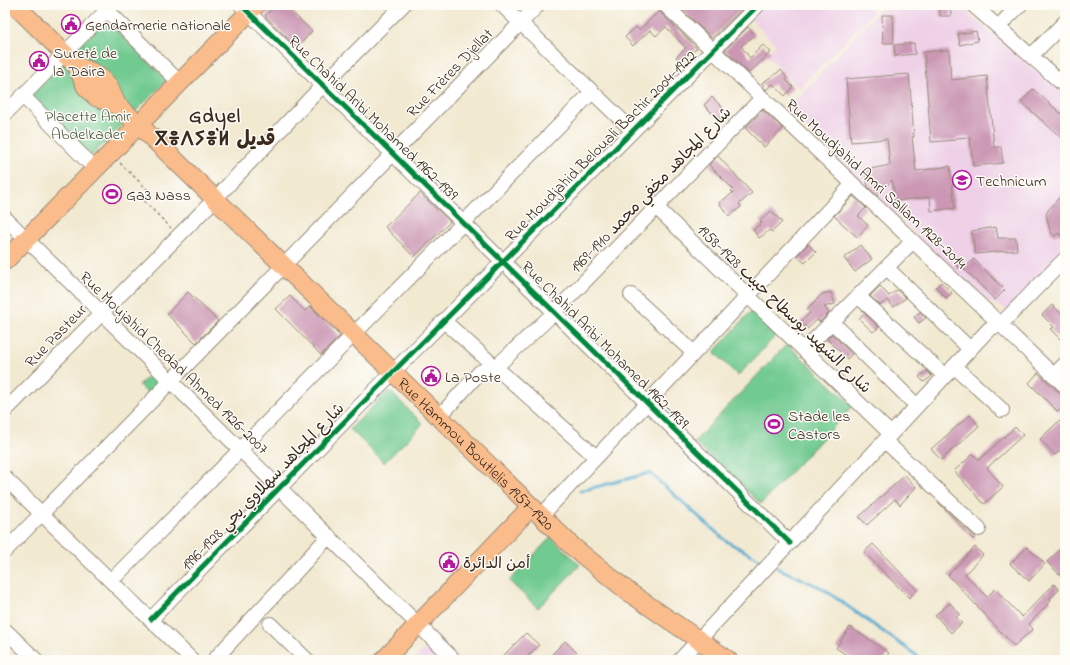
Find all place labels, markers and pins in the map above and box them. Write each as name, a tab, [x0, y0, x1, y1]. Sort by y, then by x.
public building icon: Gendarmerie nationale	[60, 13, 82, 35]
place label: Gendarmerie nationale	[85, 14, 232, 38]
place label: Sureté de la Daira	[53, 42, 118, 84]
public building icon: Sureté de la Daira	[28, 50, 50, 72]
school or university icon: Technicum	[951, 169, 973, 191]
place label: Technicum	[976, 170, 1046, 194]
sports icon: Ga3 Nass	[101, 183, 123, 205]
place label: Ga3 Nass	[126, 184, 191, 208]
public building icon: La Poste	[420, 365, 442, 387]
place label: La Poste	[445, 366, 502, 390]
place label: Stade les Castors	[788, 405, 850, 447]
sports icon: Stade les Castors	[763, 413, 785, 435]
public building icon: أمن الدائرة	[438, 551, 460, 573]
place label: أمن الدائرة	[463, 552, 530, 576]

